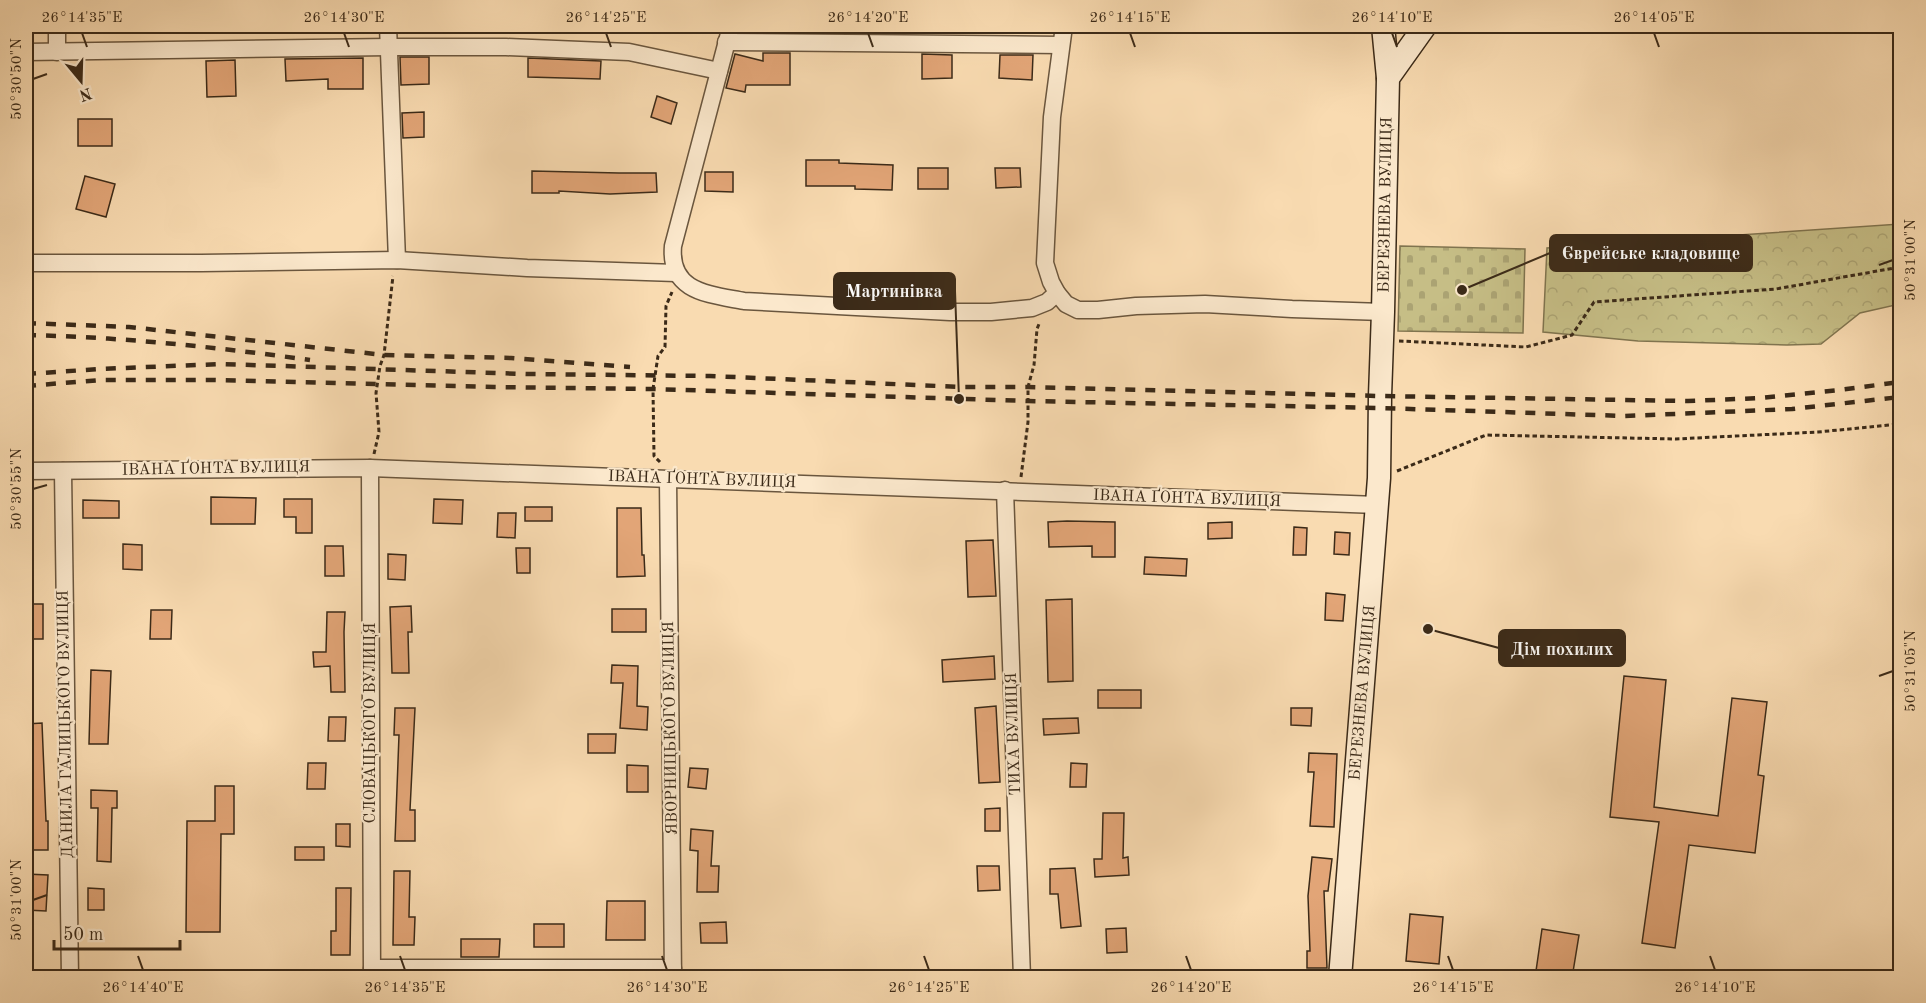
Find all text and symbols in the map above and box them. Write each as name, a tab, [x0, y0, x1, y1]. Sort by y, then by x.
text: 26°14'35"E	[42, 11, 122, 26]
text: 26°14'30"E	[304, 11, 384, 26]
text: 26°14'25"E	[566, 11, 646, 26]
text: 26°14'20"E	[828, 11, 908, 26]
text: 26°14'15"E	[1090, 11, 1170, 26]
text: 26°14'10"E	[1352, 11, 1432, 26]
text: 26°14'05"E	[1614, 11, 1694, 26]
text: 50°30'50"N	[10, 38, 25, 120]
north arrow	[51, 51, 111, 111]
text: N	[76, 84, 94, 103]
street label: БЕРЕЗНЕВА ВУЛИЦЯ	[1376, 117, 1396, 293]
text: 50°31'00"N	[1904, 219, 1919, 301]
callout: Єврейське кладовище	[1550, 235, 1752, 271]
text: Єврейське кладовище	[1562, 245, 1740, 263]
callout: Мартинівка	[834, 273, 955, 309]
text: Мартинівка	[845, 283, 943, 301]
text: 50°30'55"N	[10, 448, 25, 530]
street label: ІВАНА ҐОНТА ВУЛИЦЯ	[122, 455, 310, 479]
street label: ІВАНА ҐОНТА ВУЛИЦЯ	[608, 465, 797, 491]
street label: ІВАНА ҐОНТА ВУЛИЦЯ	[1093, 484, 1282, 510]
street label: ДАНИЛА ГАЛИЦЬКОГО ВУЛИЦЯ	[56, 590, 76, 858]
street label: БЕРЕЗНЕВА ВУЛИЦЯ	[1347, 605, 1379, 781]
street label: ЯВОРНИЦЬКОГО ВУЛИЦЯ	[661, 621, 681, 835]
street label: СЛОВАЦЬКОГО ВУЛИЦЯ	[363, 622, 379, 824]
callout: Дiм похилих	[1499, 630, 1625, 666]
text: 50°31'05"N	[1904, 630, 1919, 712]
text: Дiм похилих	[1511, 641, 1613, 659]
street label: ТИХА ВУЛИЦЯ	[1004, 672, 1024, 796]
text: 50°31'00"N	[10, 859, 25, 941]
scale bar	[54, 913, 180, 951]
text: 50 m	[63, 926, 103, 944]
text: 26°14'40"E	[103, 981, 183, 996]
text: 26°14'35"E	[365, 981, 445, 996]
text: 26°14'30"E	[627, 981, 707, 996]
text: 26°14'25"E	[889, 981, 969, 996]
text: 26°14'20"E	[1151, 981, 1231, 996]
text: 26°14'15"E	[1413, 981, 1493, 996]
text: 26°14'10"E	[1675, 981, 1755, 996]

